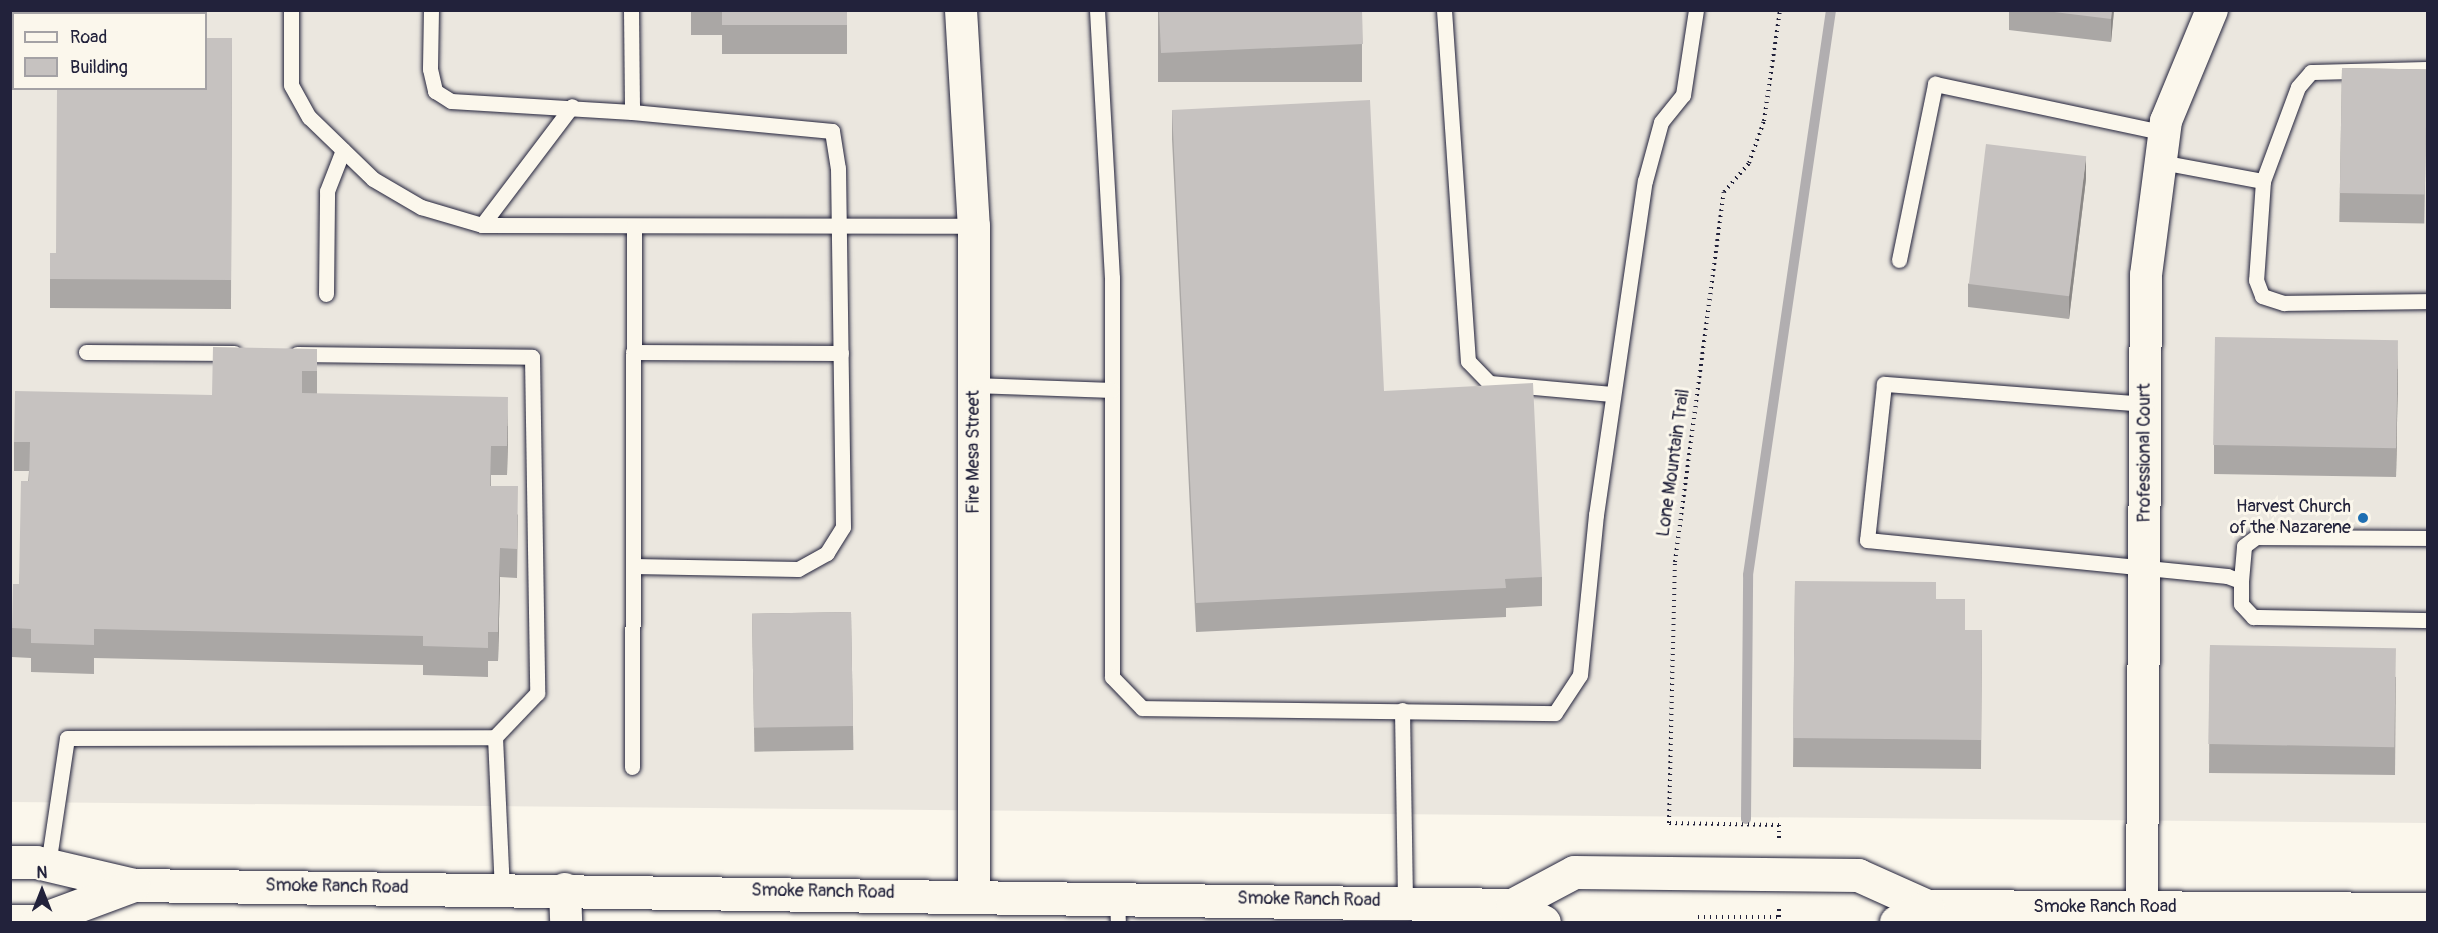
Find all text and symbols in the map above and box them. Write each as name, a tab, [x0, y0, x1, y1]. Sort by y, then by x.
legend	[12, 12, 207, 90]
text: Road	[70, 26, 107, 49]
text: Building	[70, 56, 128, 79]
street label: Professional Court	[2134, 383, 2156, 523]
street label: Lone Mountain Trail	[1653, 388, 1695, 538]
street label: Fire Mesa Street	[963, 390, 985, 514]
place label: Harvest Church of the Nazarene	[2230, 497, 2351, 540]
marker: Harvest Church of the Nazarene	[2356, 511, 2370, 525]
north arrow	[12, 861, 72, 921]
text: N	[37, 863, 47, 883]
street label: Smoke Ranch Road	[265, 875, 409, 899]
street label: Smoke Ranch Road	[751, 880, 895, 904]
street label: Smoke Ranch Road	[1237, 888, 1381, 912]
street label: Smoke Ranch Road	[2033, 896, 2177, 918]

